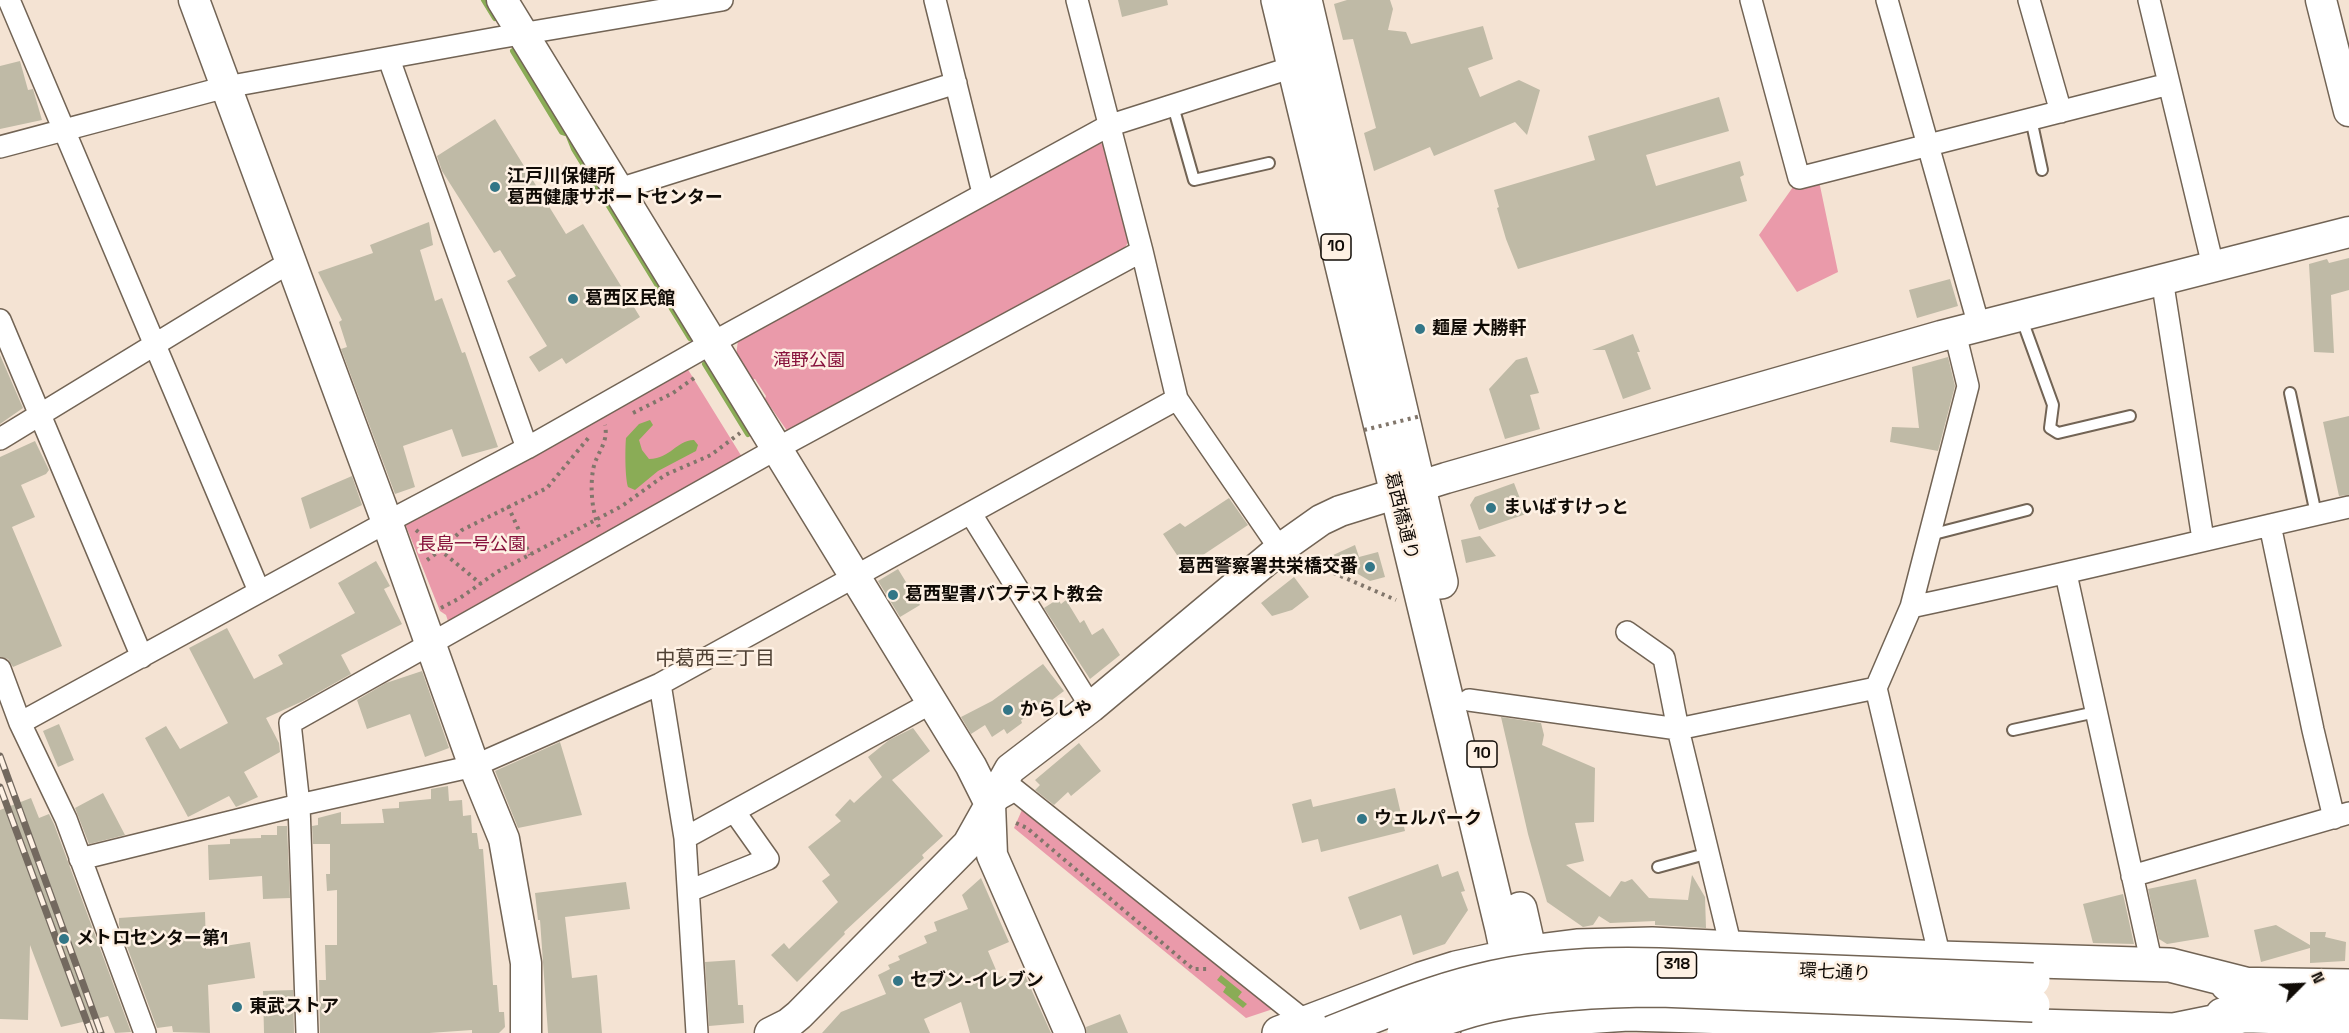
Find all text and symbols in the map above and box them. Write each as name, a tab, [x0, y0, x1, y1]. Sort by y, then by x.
place label: 江戸川保健所 葛西健康サポートセンター	[507, 166, 723, 208]
marker: 江戸川保健所 葛西健康サポートセンター	[488, 180, 502, 194]
road number: 10	[1321, 234, 1351, 260]
place label: 葛西区民館	[585, 288, 675, 310]
marker: 葛西区民館	[566, 292, 580, 306]
place label: 麺屋 大勝軒	[1432, 318, 1527, 340]
marker: 麺屋 大勝軒	[1413, 322, 1427, 336]
park label: 滝野公園	[773, 350, 845, 372]
street label: 葛西橋通り	[1380, 470, 1422, 562]
place label: まいばすけっと	[1503, 497, 1629, 519]
marker: まいばすけっと	[1484, 501, 1498, 515]
park label: 長島一号公園	[418, 534, 526, 556]
place label: 葛西警察署共栄橋交番	[1178, 556, 1358, 578]
marker: 葛西警察署共栄橋交番	[1363, 560, 1377, 574]
place label: 葛西聖書バプテスト教会	[905, 584, 1103, 606]
marker: 葛西聖書バプテスト教会	[886, 588, 900, 602]
district label: 中葛西三丁目	[655, 648, 775, 672]
place label: からしや	[1020, 699, 1092, 721]
marker: からしや	[1001, 703, 1015, 717]
road number: 10	[1467, 741, 1497, 767]
place label: ウェルパーク	[1374, 808, 1482, 830]
marker: ウェルパーク	[1355, 812, 1369, 826]
place label: メトロセンター第1	[76, 928, 228, 950]
marker: メトロセンター第1	[57, 932, 71, 946]
road number: 318	[1658, 952, 1696, 978]
north arrow	[2271, 955, 2331, 1015]
street label: 環七通り	[1798, 960, 1872, 986]
text: N	[2306, 968, 2330, 987]
place label: セブン-イレブン	[910, 970, 1044, 992]
marker: セブン-イレブン	[891, 974, 905, 988]
place label: 東武ストア	[249, 996, 339, 1018]
marker: 東武ストア	[230, 1000, 244, 1014]

